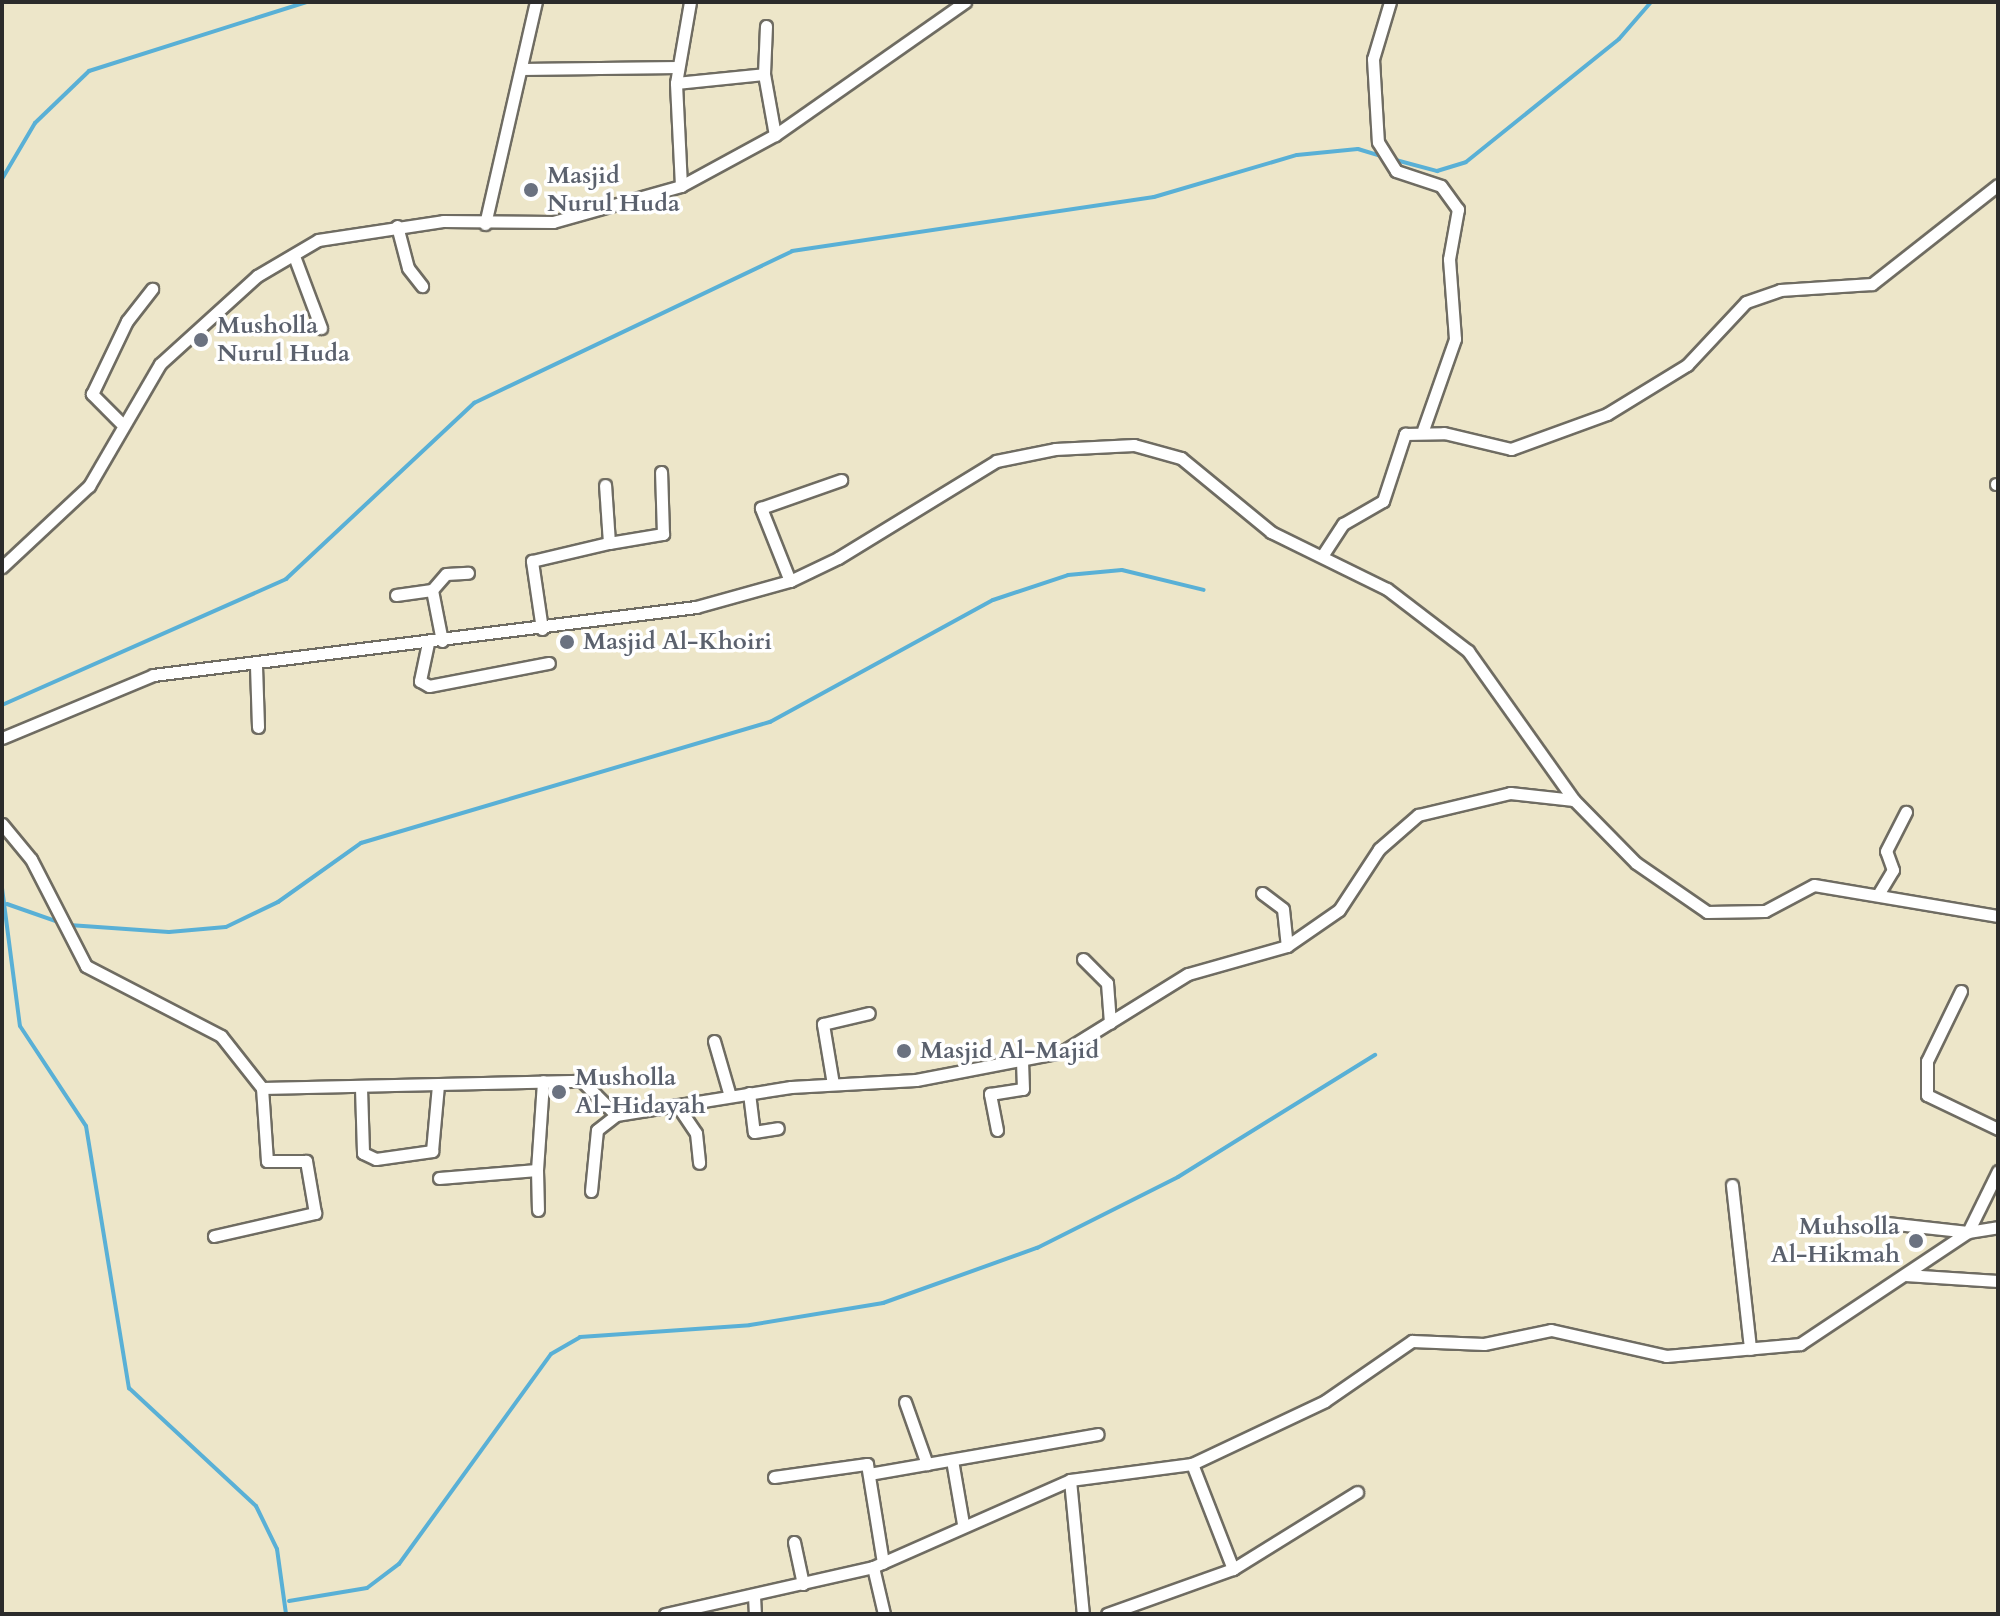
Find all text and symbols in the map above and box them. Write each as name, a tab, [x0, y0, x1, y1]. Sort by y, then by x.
place label: Masjid Nurul Huda	[547, 162, 680, 218]
marker: Masjid Nurul Huda	[522, 181, 540, 199]
place label: Musholla Nurul Huda	[217, 312, 350, 368]
marker: Musholla Nurul Huda	[192, 331, 210, 349]
place label: Masjid Al-Khoiri	[583, 628, 772, 656]
marker: Masjid Al-Khoiri	[558, 633, 576, 651]
place label: Masjid Al-Majid	[920, 1037, 1099, 1065]
marker: Masjid Al-Majid	[895, 1042, 913, 1060]
place label: Musholla Al-Hidayah	[575, 1064, 706, 1120]
marker: Musholla Al-Hidayah	[550, 1083, 568, 1101]
place label: Muhsolla Al-Hikmah	[1771, 1213, 1900, 1269]
marker: Muhsolla Al-Hikmah	[1907, 1232, 1925, 1250]

